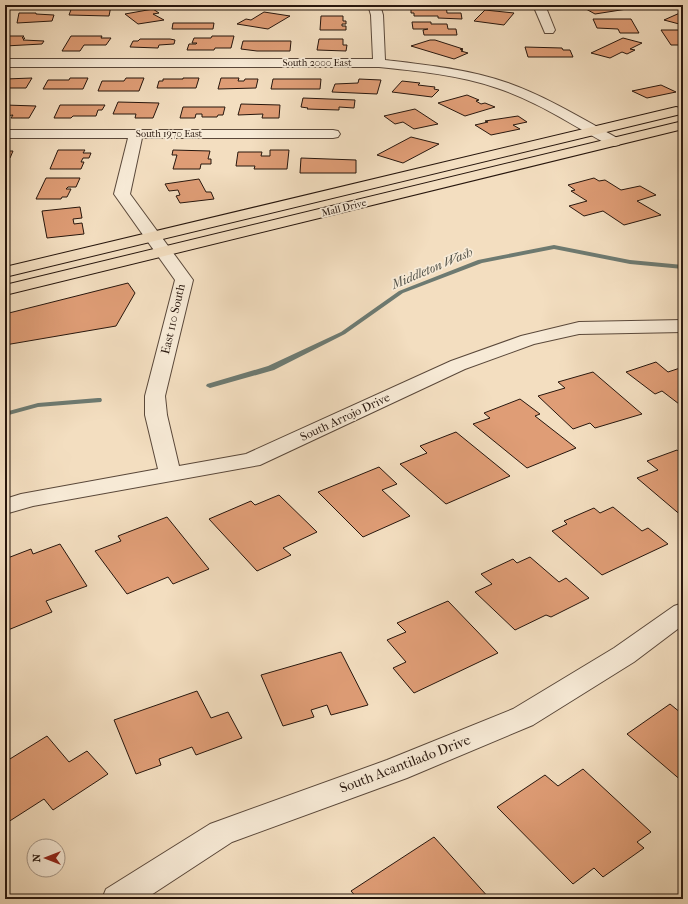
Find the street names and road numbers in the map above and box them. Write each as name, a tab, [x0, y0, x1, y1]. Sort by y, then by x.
street label: South 2000 East	[283, 57, 352, 69]
street label: South 1970 East	[136, 128, 203, 140]
street label: Mall Drive	[320, 197, 368, 219]
street label: East 110 South	[158, 282, 188, 356]
street label: South Arrojo Drive	[298, 390, 392, 444]
street label: South Acantilado Drive	[337, 731, 473, 797]

